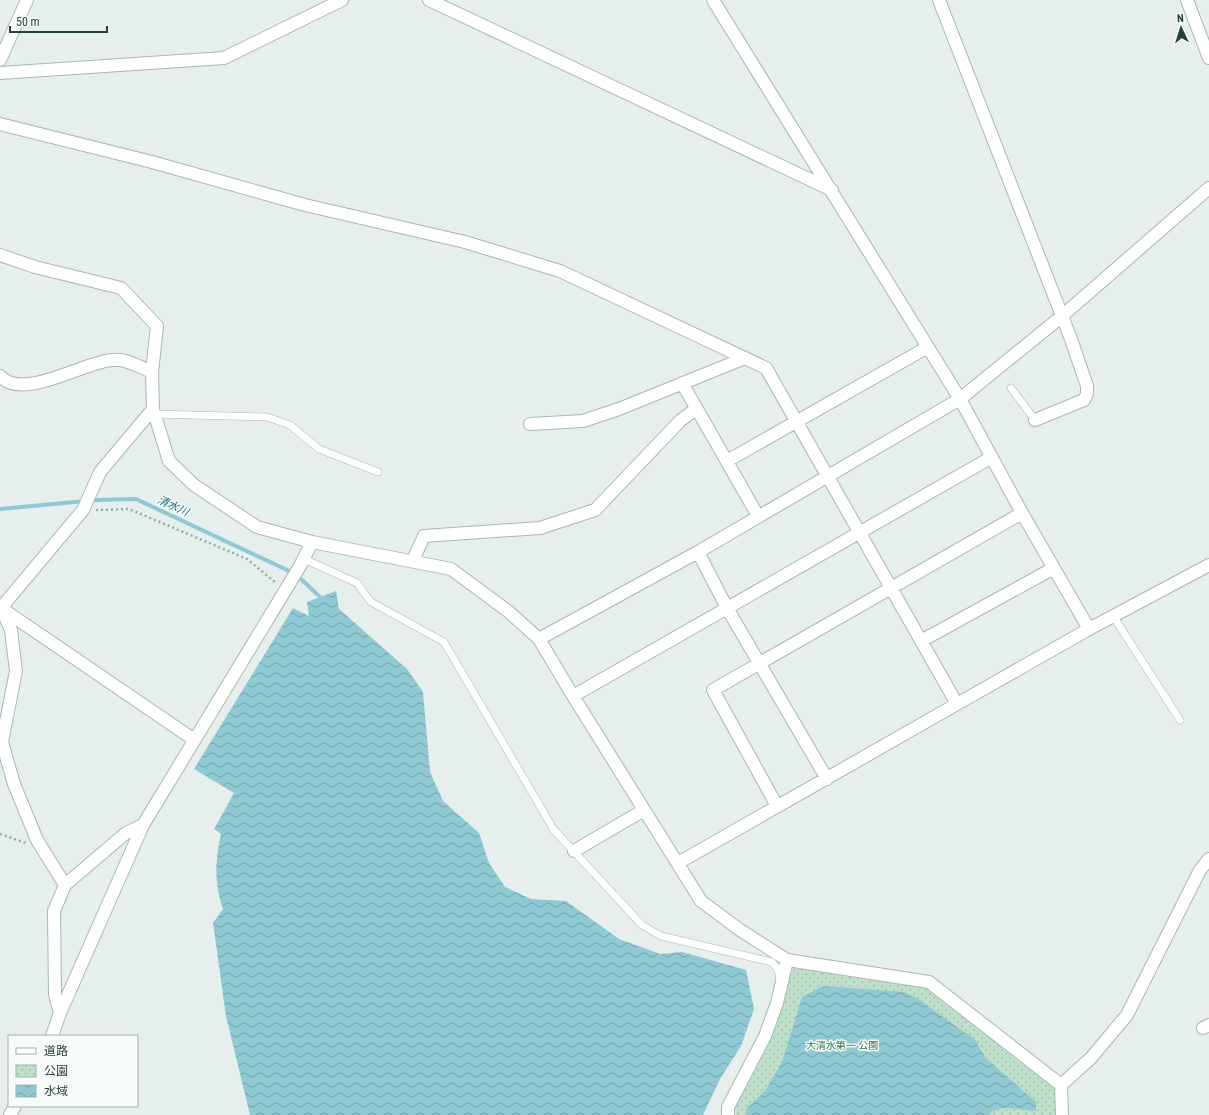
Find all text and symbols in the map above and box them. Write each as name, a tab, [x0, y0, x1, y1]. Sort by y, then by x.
scale bar	[10, 8, 107, 34]
north arrow	[1161, 8, 1201, 48]
text: N	[1177, 12, 1184, 25]
text: 50 m	[16, 15, 40, 29]
water label: 清水川	[155, 493, 192, 519]
legend	[8, 1035, 138, 1107]
park label: 大清水第一 公園	[806, 1040, 878, 1051]
text: 道路	[44, 1044, 68, 1058]
text: 公園	[44, 1064, 68, 1078]
text: 水域	[44, 1084, 68, 1098]

